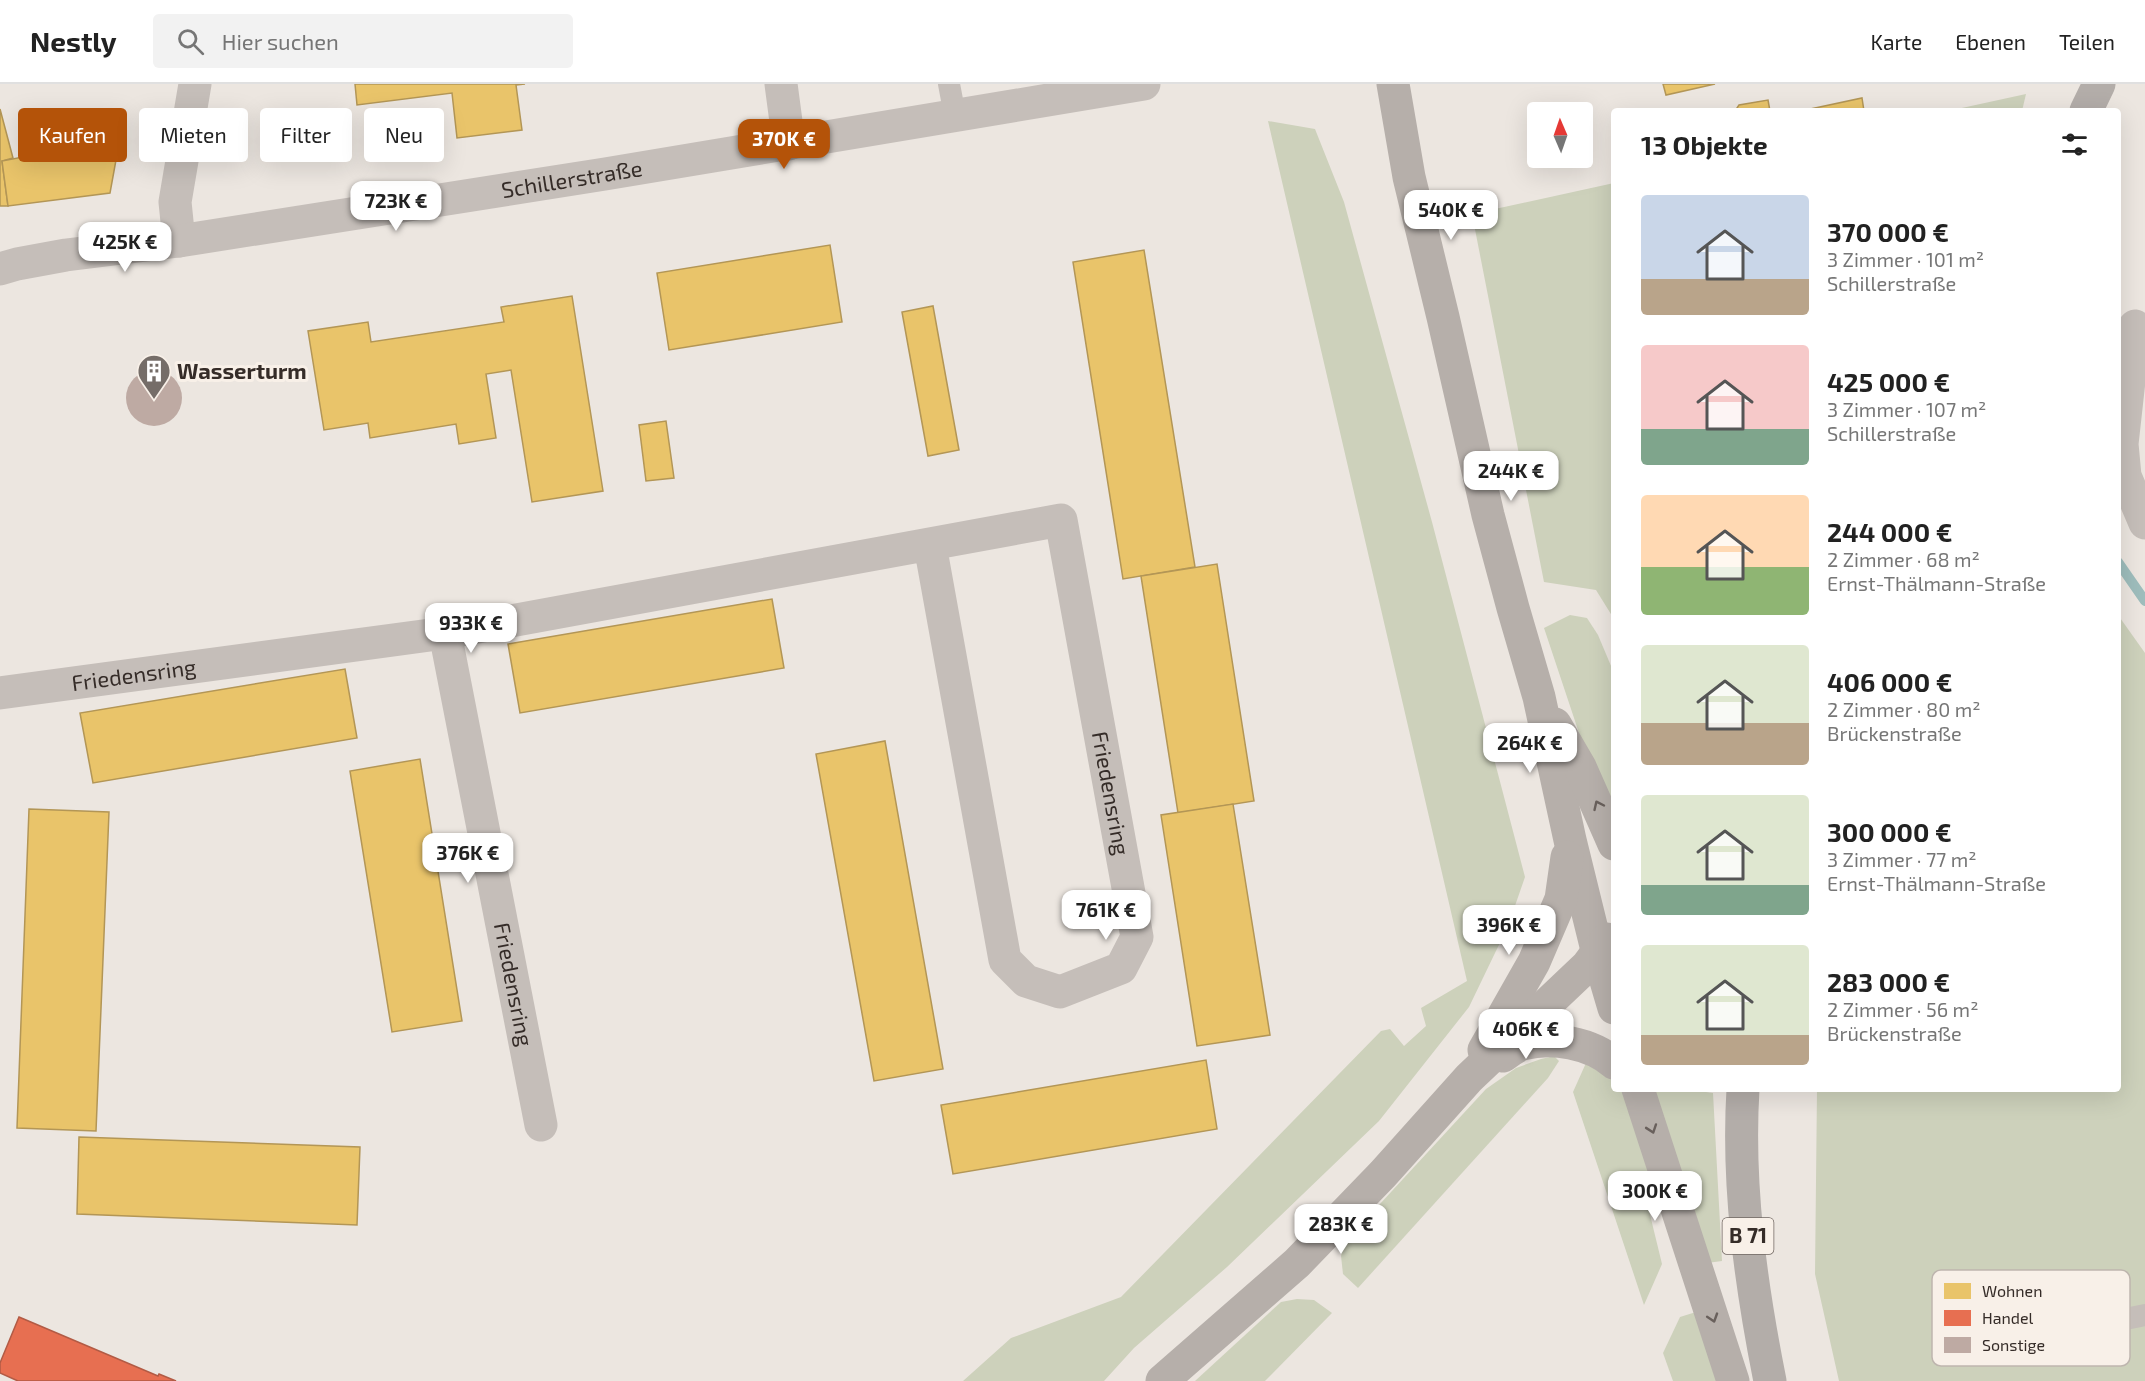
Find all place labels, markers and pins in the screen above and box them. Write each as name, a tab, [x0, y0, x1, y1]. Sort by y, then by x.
pin: 370K €	[735, 119, 833, 170]
pin: 723K €	[347, 181, 445, 232]
pin: 540K €	[1402, 190, 1500, 241]
pin: 425K €	[76, 222, 174, 273]
building icon: Wasserturm	[136, 353, 172, 400]
place label: Wasserturm	[177, 357, 307, 383]
pin: 244K €	[1462, 451, 1560, 502]
pin: 933K €	[422, 603, 520, 654]
pin: 264K €	[1481, 723, 1579, 774]
pin: 376K €	[419, 833, 517, 884]
pin: 761K €	[1057, 890, 1155, 941]
pin: 396K €	[1460, 905, 1558, 956]
pin: 406K €	[1477, 1009, 1575, 1060]
pin: 300K €	[1606, 1171, 1704, 1222]
pin: 283K €	[1292, 1204, 1390, 1255]

